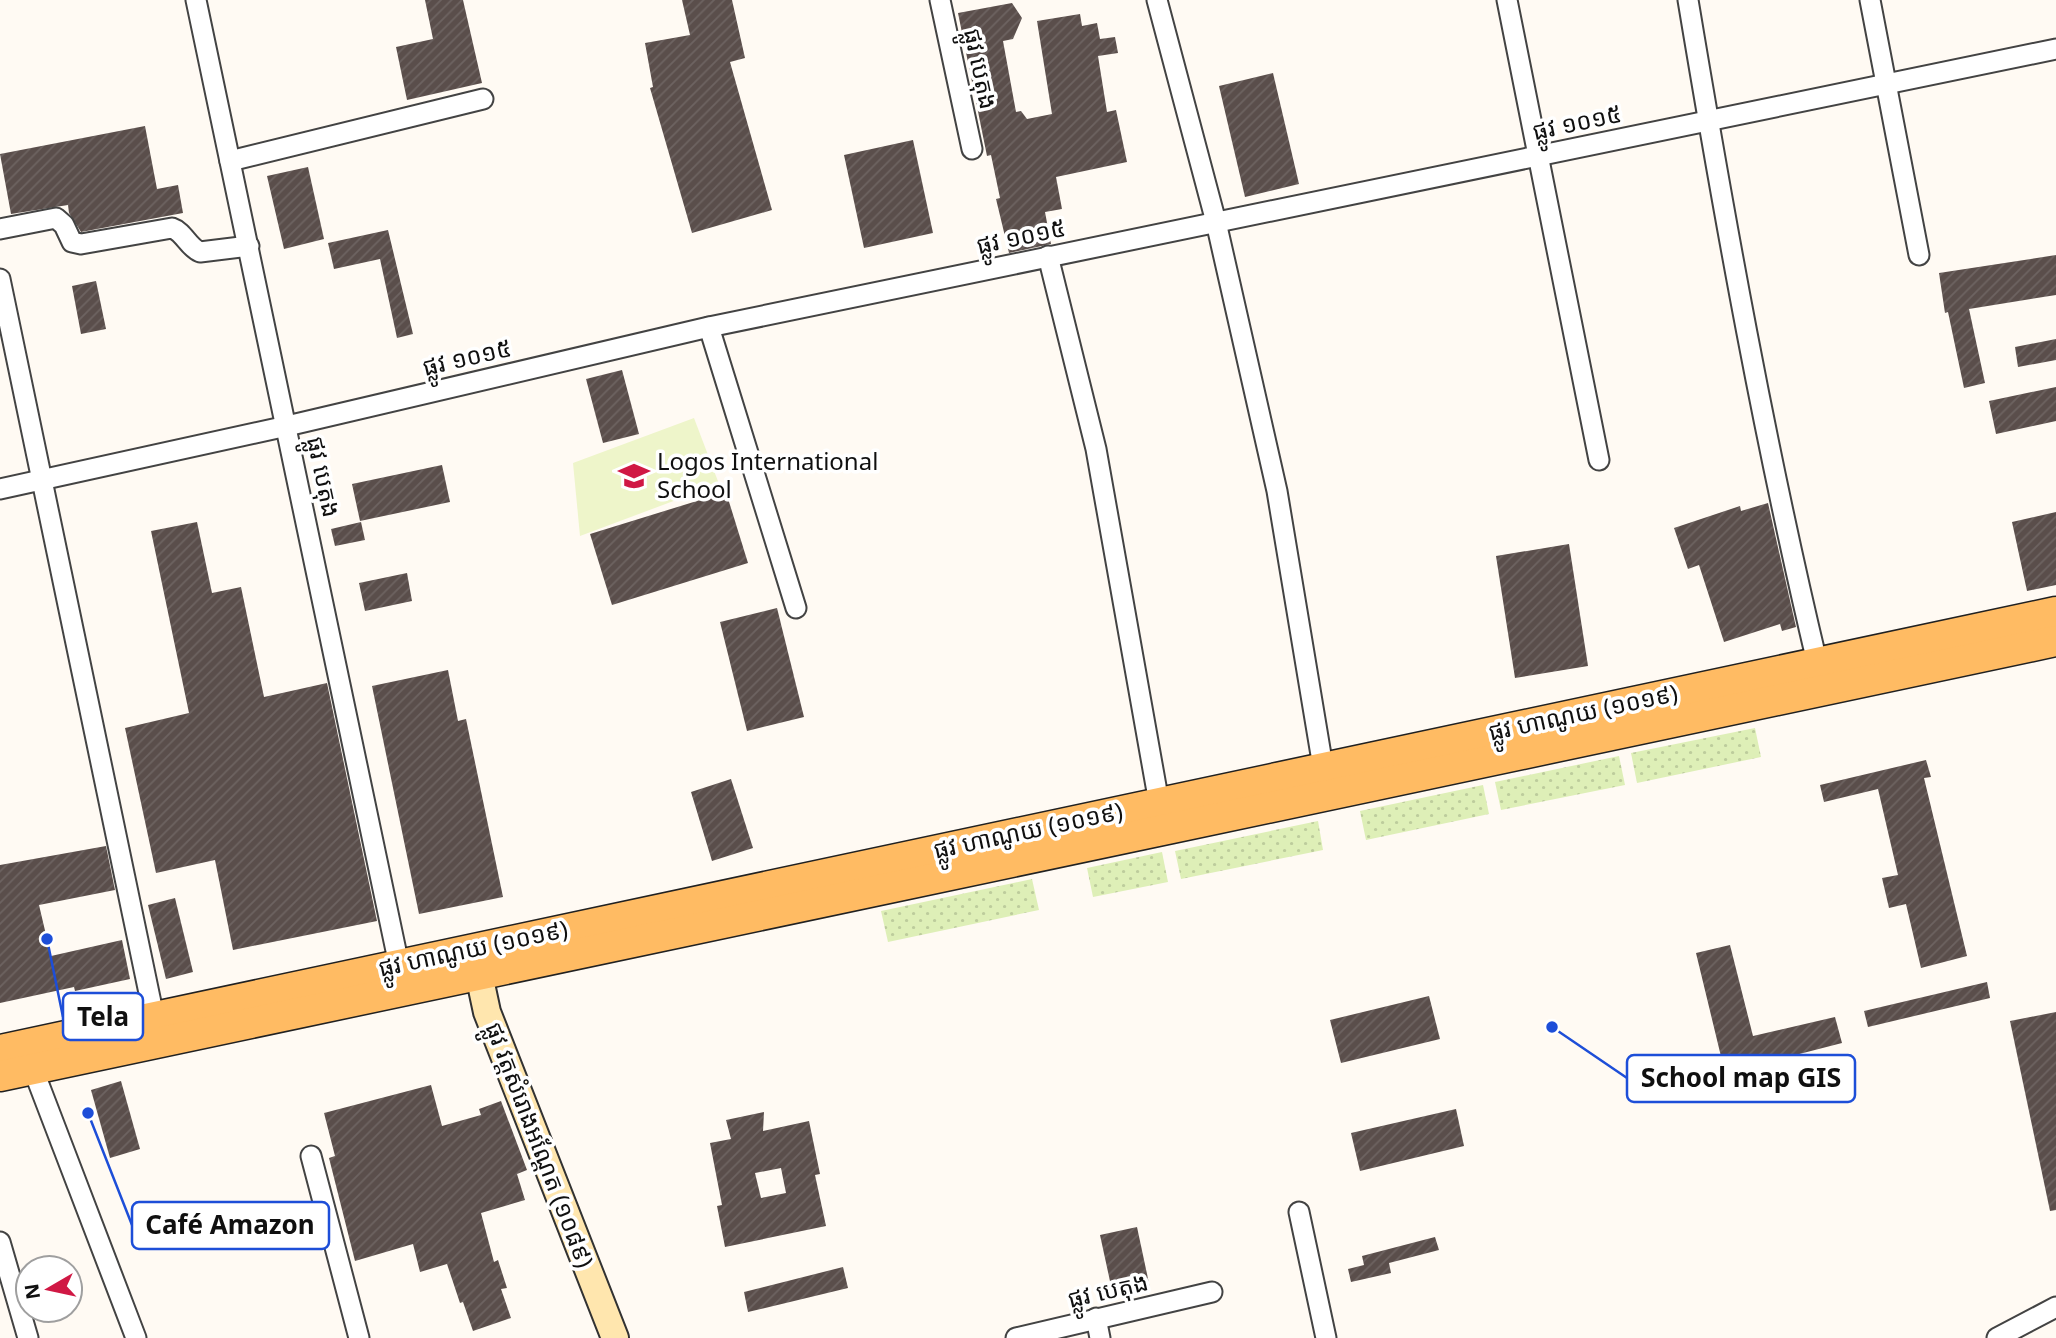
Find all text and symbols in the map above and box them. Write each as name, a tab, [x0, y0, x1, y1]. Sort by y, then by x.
street label: ផ្លូវ បេតុង	[950, 25, 1006, 114]
street label: ផ្លូវ ១០១៥	[1529, 96, 1626, 154]
street label: ផ្លូវ ១០១៥	[973, 210, 1070, 268]
street label: ផ្លូវ ១០១៥	[419, 330, 516, 390]
street label: ផ្លូវ បេតុង	[293, 433, 349, 522]
place label: Logos International School	[657, 444, 878, 505]
school or university icon: Logos International School	[617, 459, 651, 493]
street label: ផ្លូវ ហាណូយ (១០១៩)	[1485, 675, 1682, 755]
street label: ផ្លូវ ហាណូយ (១០១៩)	[930, 793, 1127, 873]
street label: ផ្លូវ ហាណូយ (១០១៩)	[375, 911, 572, 991]
callout: Tela	[63, 993, 143, 1040]
text: Tela	[77, 998, 129, 1034]
street label: ផ្លូវ វត្តសំរោងអណ្ដែត (១០៨៩)	[472, 1017, 602, 1274]
callout: School map GIS	[1627, 1055, 1855, 1102]
text: School map GIS	[1641, 1059, 1841, 1095]
callout: Café Amazon	[132, 1202, 329, 1249]
text: Café Amazon	[145, 1206, 315, 1242]
north arrow	[14, 1254, 84, 1324]
street label: ផ្លូវ បេតុង	[1064, 1264, 1153, 1322]
text: N	[18, 1282, 46, 1301]

